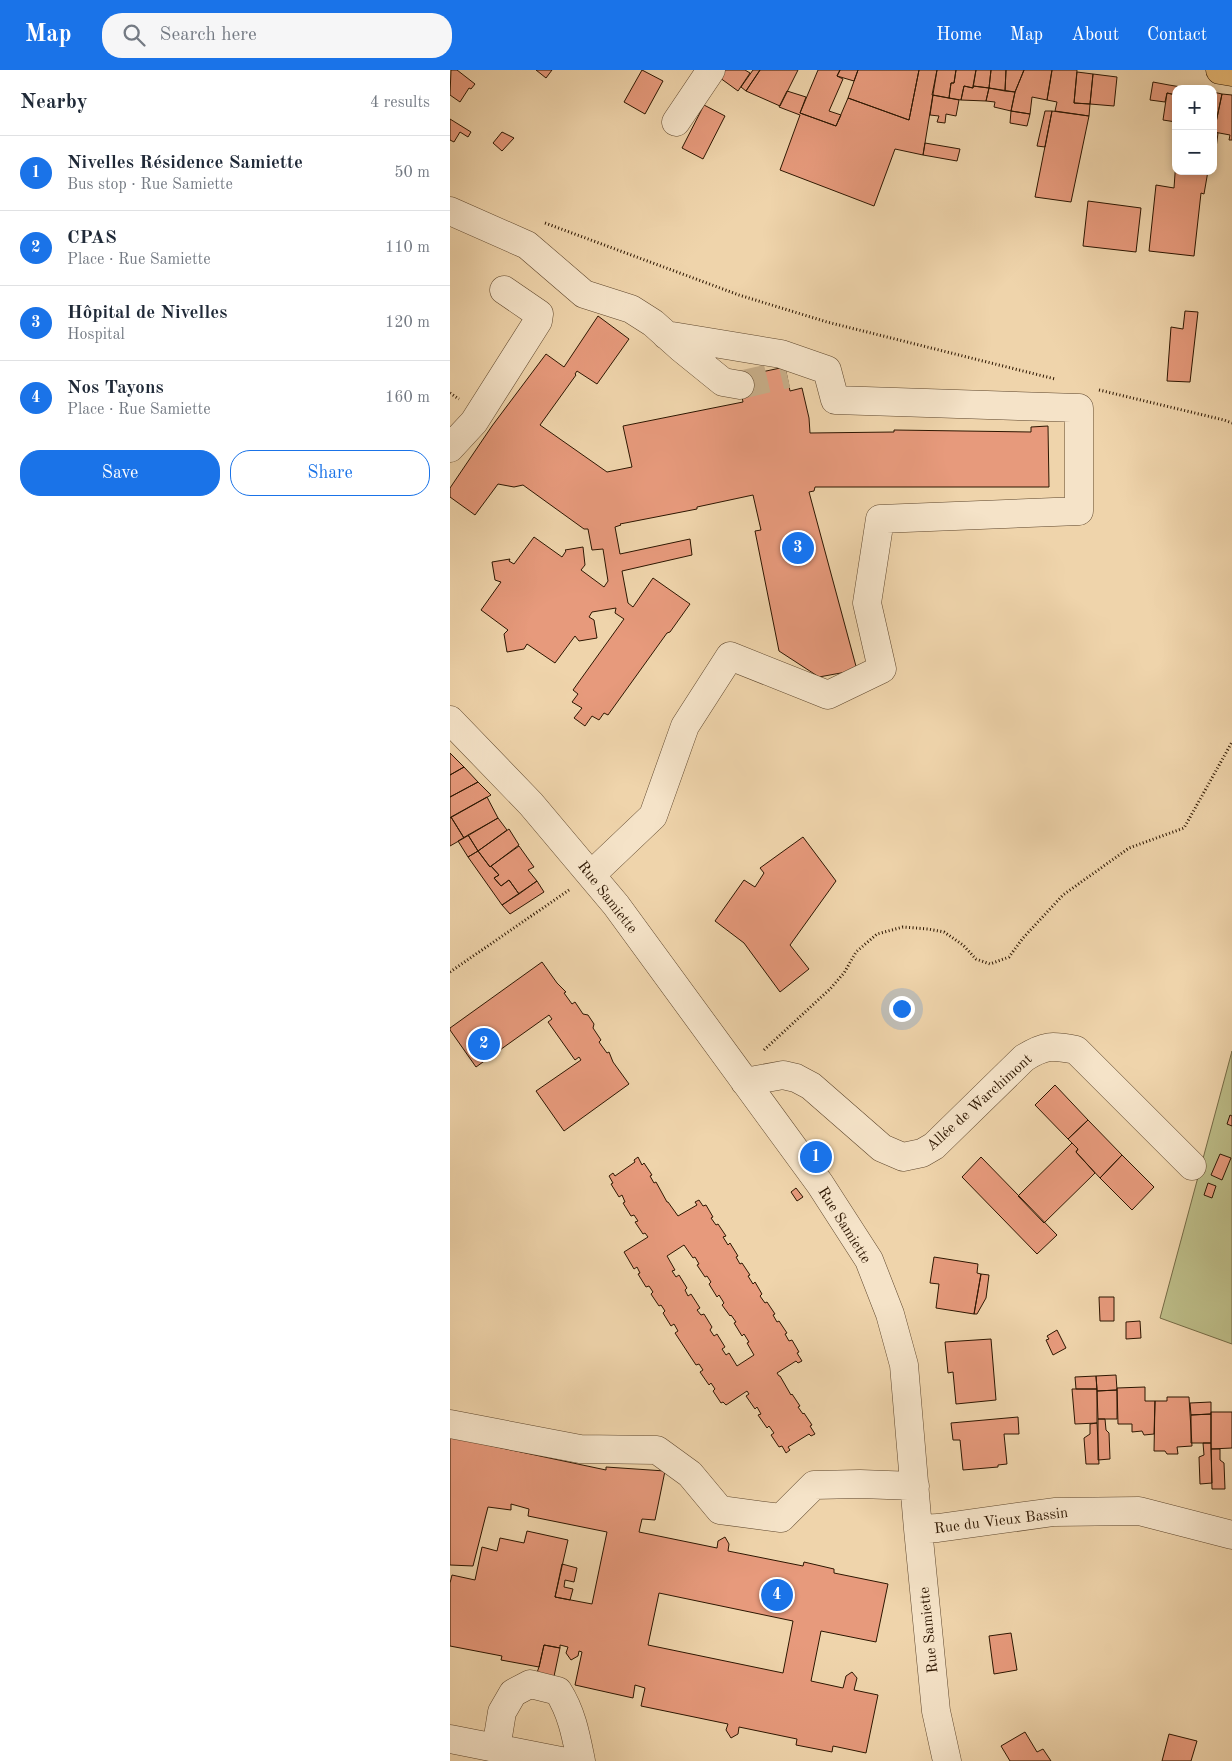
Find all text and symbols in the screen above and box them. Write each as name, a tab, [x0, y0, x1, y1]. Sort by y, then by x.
search box	[102, 13, 452, 58]
icon: search	[120, 21, 148, 49]
text: Map	[25, 23, 72, 47]
text: Search here	[160, 26, 257, 45]
text: Home	[936, 26, 982, 44]
text: Map	[1010, 26, 1043, 44]
text: About	[1071, 26, 1119, 44]
text: Contact	[1147, 26, 1207, 44]
map controls	[1172, 85, 1217, 175]
button: +	[1172, 85, 1217, 130]
text: Nearby	[20, 92, 88, 113]
text: 4 results	[370, 95, 430, 111]
button: −	[1172, 130, 1217, 175]
text: Nivelles Résidence Samiette	[67, 154, 303, 173]
text: 1	[31, 165, 41, 181]
text: 50 m	[394, 165, 430, 181]
text: Bus stop · Rue Samiette	[67, 177, 233, 193]
text: CPAS	[67, 229, 117, 248]
text: 2	[31, 240, 41, 256]
text: 110 m	[385, 240, 430, 256]
text: Place · Rue Samiette	[67, 252, 211, 268]
text: Hôpital de Nivelles	[67, 304, 227, 323]
text: 3	[31, 315, 41, 331]
text: 120 m	[385, 315, 430, 331]
text: Hospital	[67, 327, 125, 343]
text: Nos Tayons	[67, 379, 164, 398]
text: 4	[31, 390, 41, 406]
text: 160 m	[385, 390, 430, 406]
text: Place · Rue Samiette	[67, 402, 211, 418]
button: Save	[20, 450, 220, 496]
button: Share	[230, 450, 430, 496]
pin: 3	[782, 529, 814, 567]
street label: Rue Samiette	[574, 859, 640, 937]
your location	[889, 996, 915, 1022]
pin: 2	[468, 1025, 500, 1063]
street label: Allée de Warchimont	[924, 1052, 1036, 1154]
pin: 1	[800, 1138, 832, 1176]
street label: Rue Samiette	[814, 1185, 873, 1267]
street label: Rue du Vieux Bassin	[933, 1506, 1069, 1537]
pin: 4	[761, 1576, 793, 1614]
street label: Rue Samiette	[917, 1586, 941, 1674]

